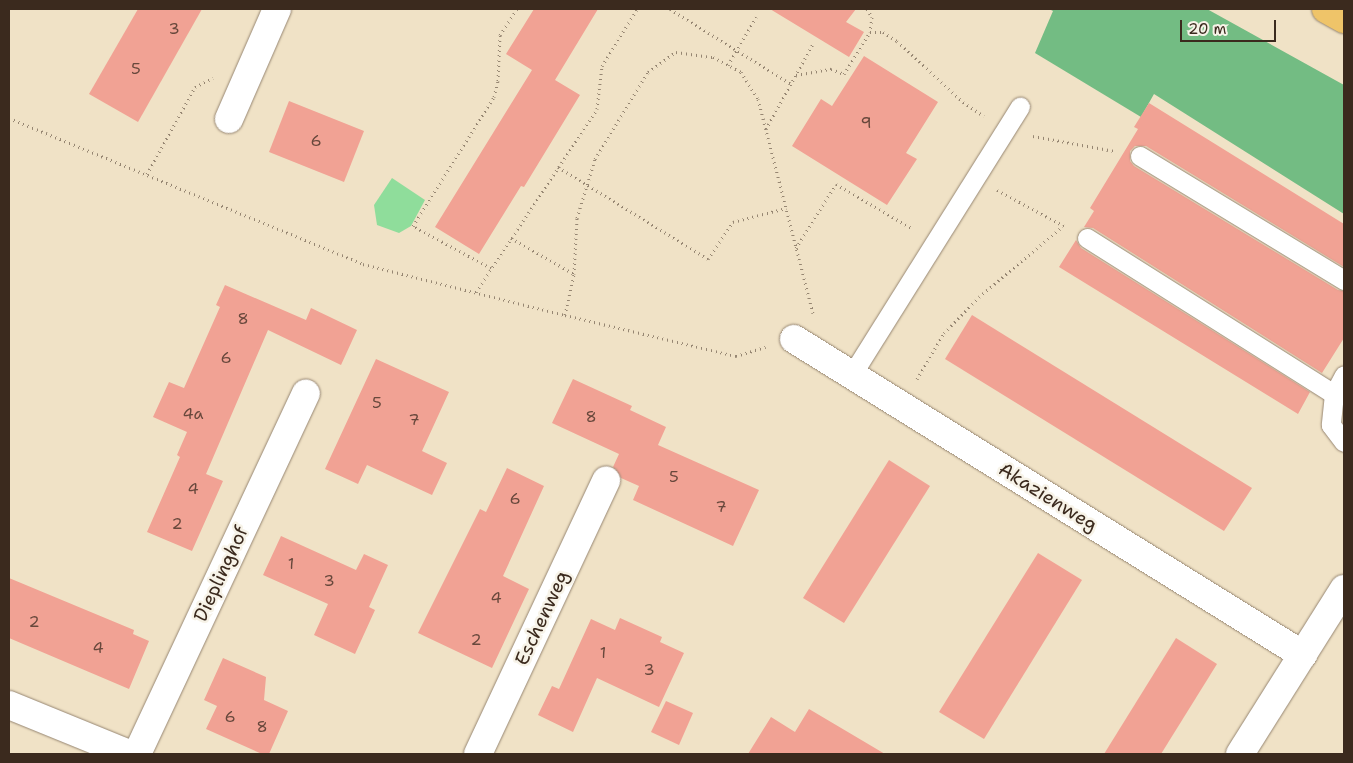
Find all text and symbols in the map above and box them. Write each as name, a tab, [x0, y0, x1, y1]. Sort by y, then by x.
scale bar	[1183, 10, 1279, 42]
house number: 3	[168, 19, 180, 39]
text: 20 m	[1188, 19, 1227, 39]
house number: 5	[131, 59, 141, 79]
house number: 9	[860, 113, 872, 133]
house number: 6	[310, 131, 322, 151]
house number: 8	[237, 309, 249, 329]
house number: 6	[220, 348, 232, 368]
house number: 5	[372, 393, 382, 413]
house number: 4a	[183, 404, 203, 424]
house number: 8	[585, 407, 597, 427]
house number: 7	[408, 410, 420, 430]
street label: Akazienweg	[994, 458, 1102, 536]
house number: 5	[669, 467, 679, 487]
house number: 4	[187, 479, 199, 499]
house number: 6	[509, 489, 521, 509]
house number: 7	[715, 497, 727, 517]
house number: 2	[171, 514, 183, 534]
street label: Dieplinghof	[189, 523, 253, 625]
house number: 1	[288, 554, 294, 574]
street label: Eschenweg	[510, 567, 574, 669]
house number: 3	[323, 571, 335, 591]
house number: 4	[490, 588, 502, 608]
house number: 2	[28, 612, 40, 632]
house number: 2	[470, 630, 482, 650]
house number: 4	[92, 638, 104, 658]
house number: 1	[600, 643, 606, 663]
house number: 3	[643, 660, 655, 680]
house number: 6	[224, 707, 236, 727]
house number: 8	[256, 717, 268, 737]

